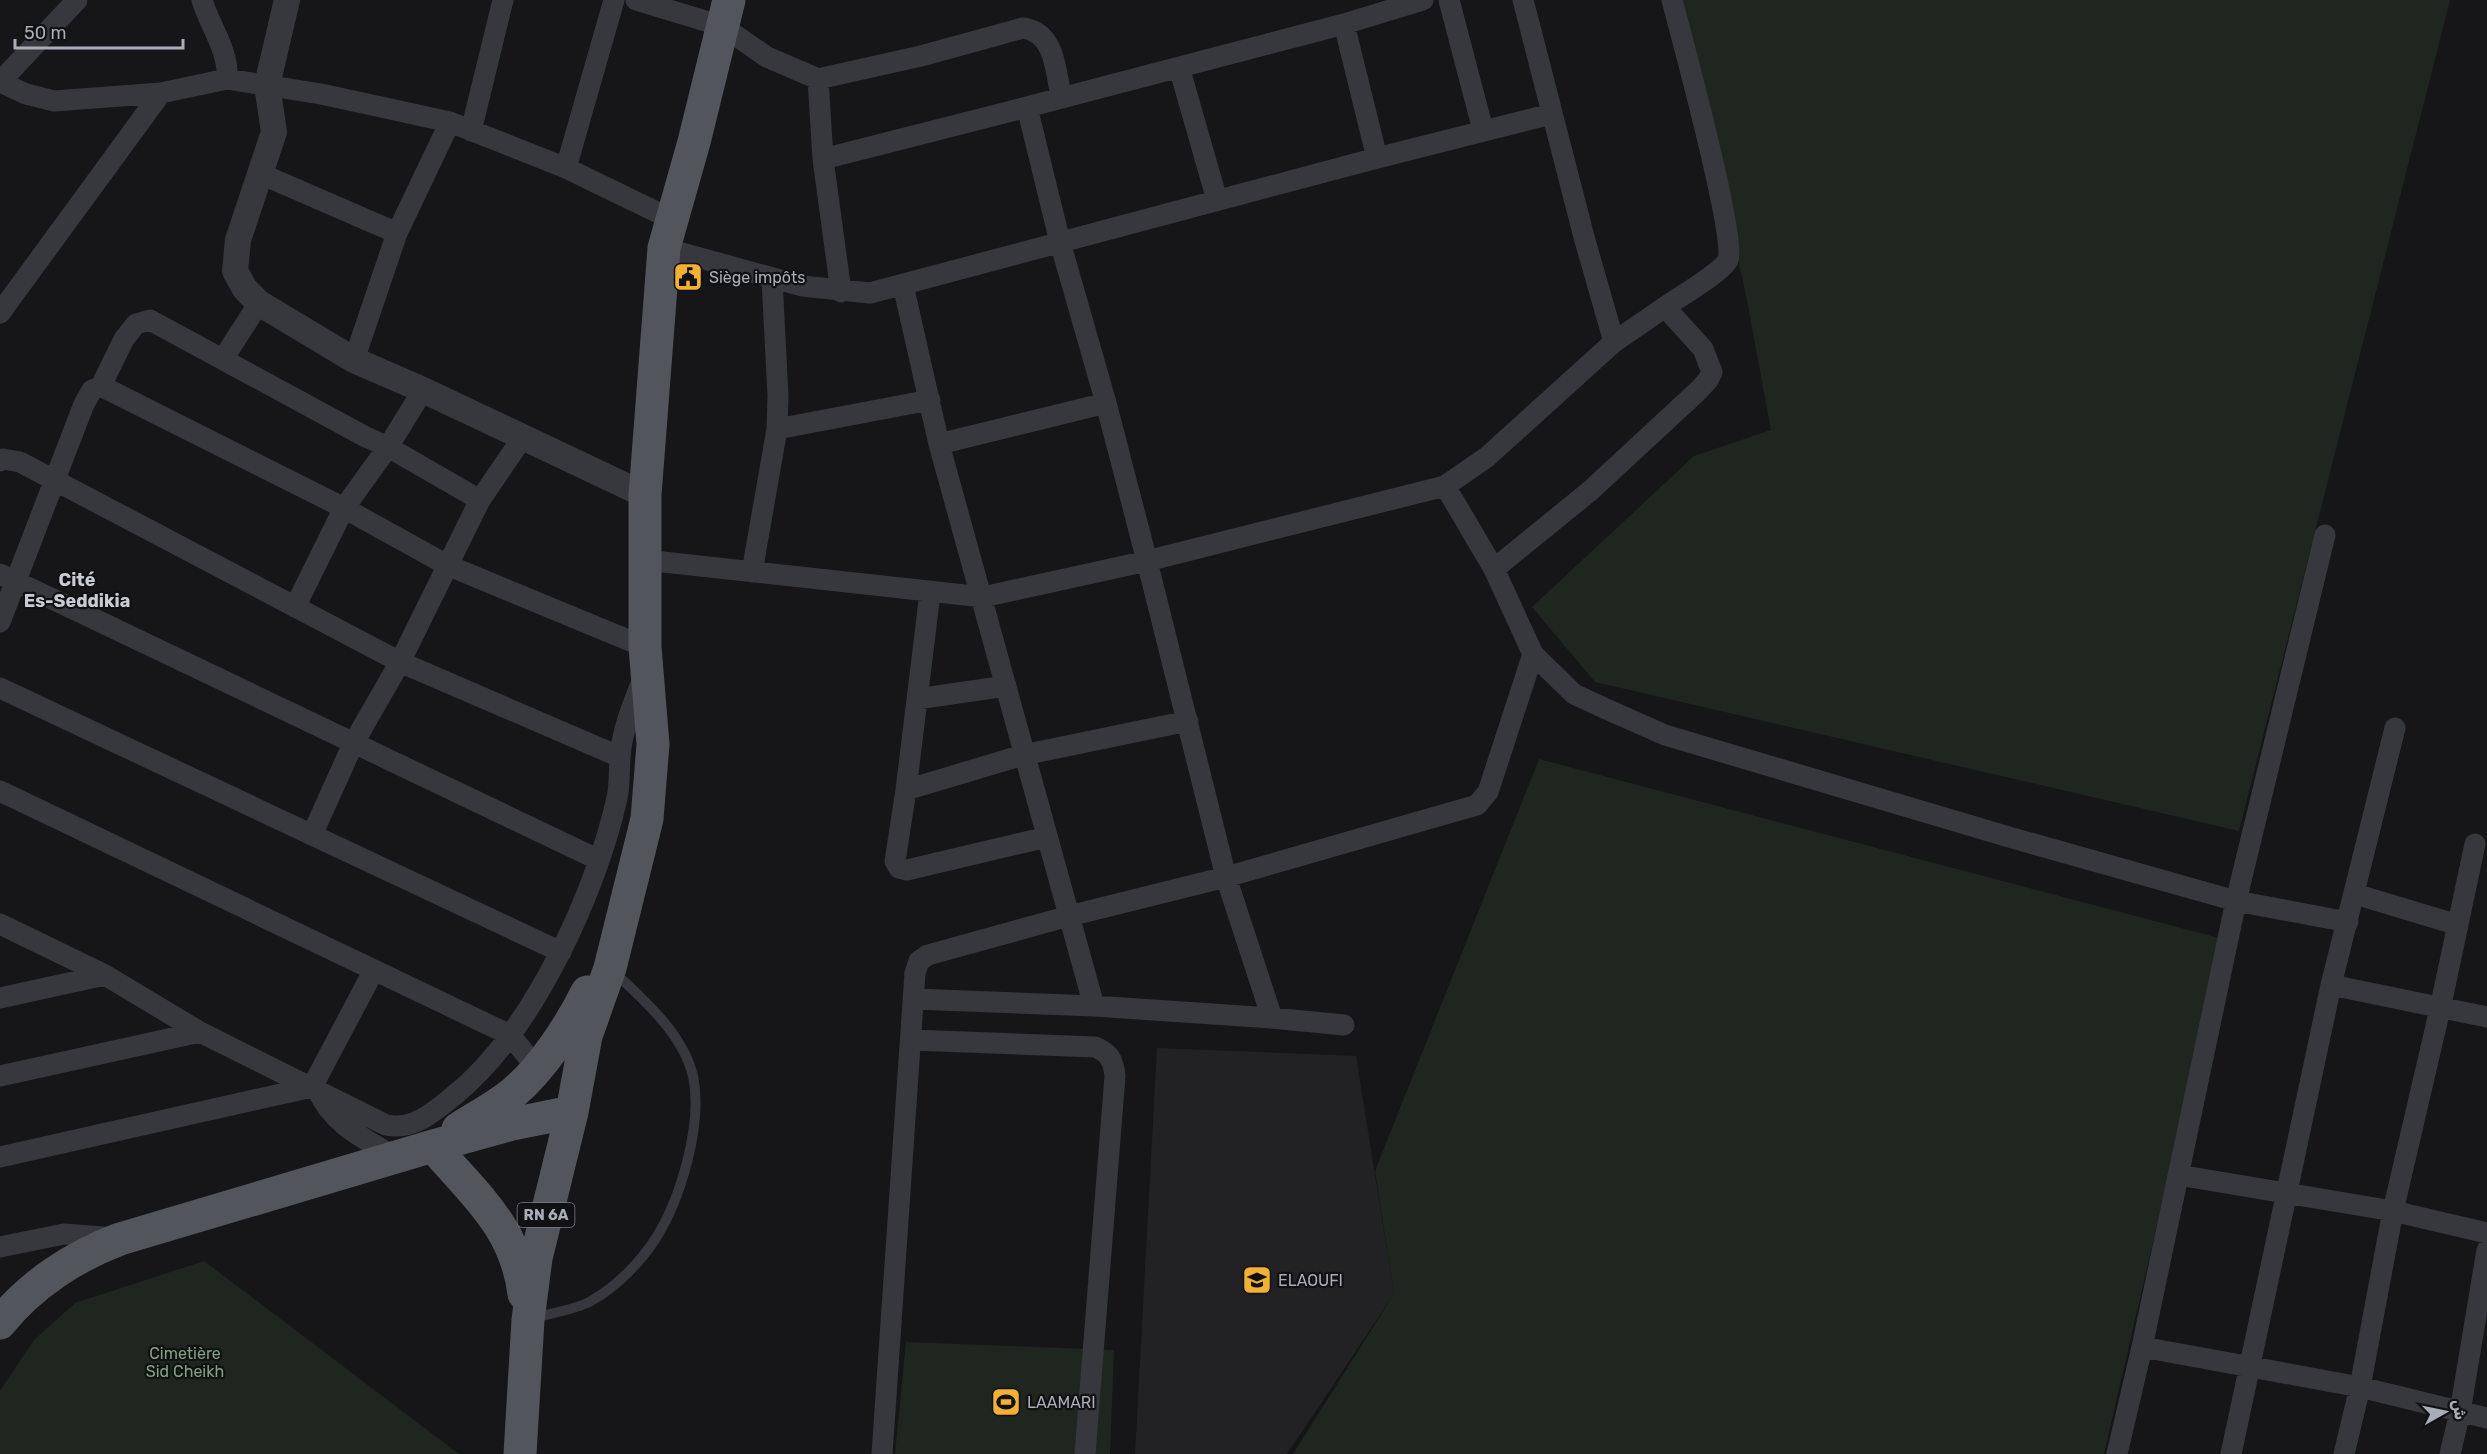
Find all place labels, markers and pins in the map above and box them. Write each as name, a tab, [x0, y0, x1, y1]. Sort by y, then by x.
public building icon: Siège impôts	[672, 261, 704, 293]
place label: Siège impôts	[709, 268, 805, 287]
school or university icon: ELAOUFI	[1241, 1264, 1273, 1296]
place label: ELAOUFI	[1278, 1271, 1343, 1290]
sports icon: LAAMARI	[990, 1386, 1022, 1418]
place label: LAAMARI	[1027, 1393, 1096, 1412]

